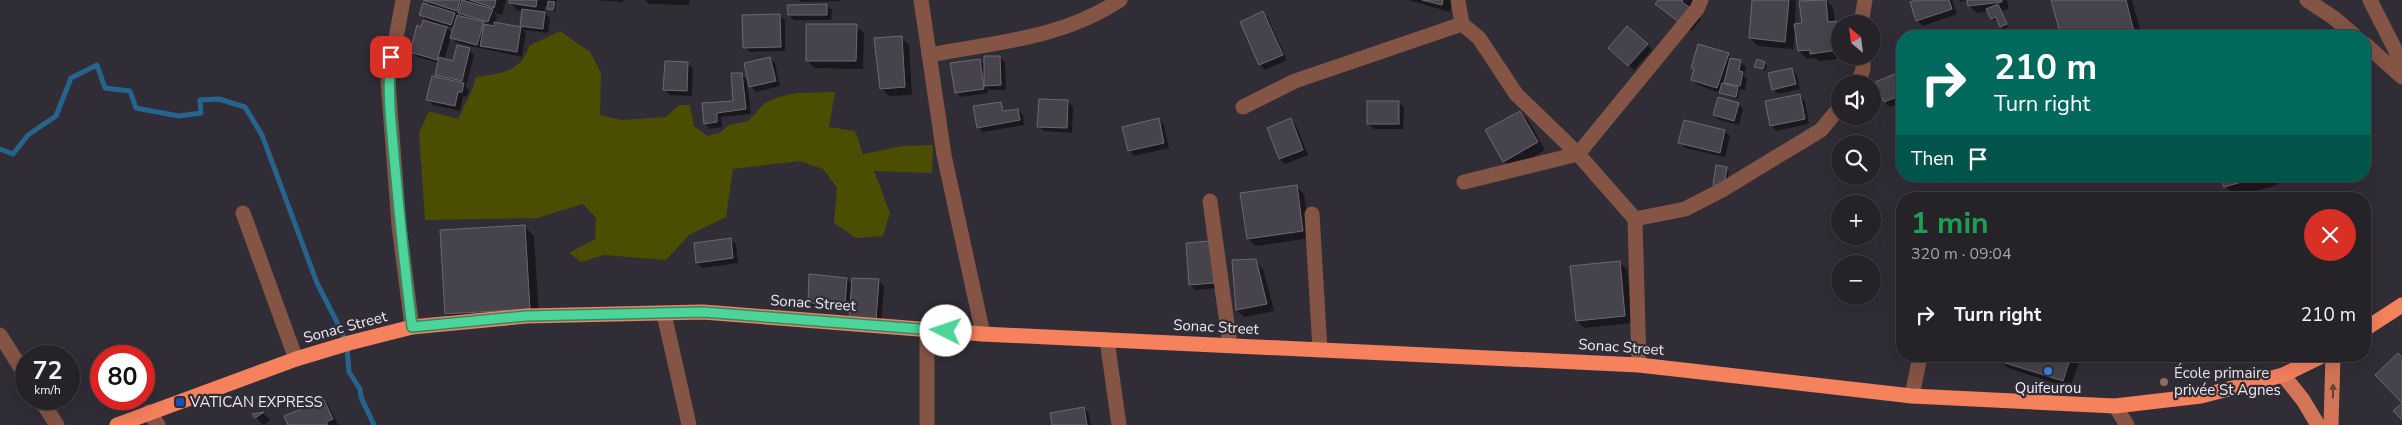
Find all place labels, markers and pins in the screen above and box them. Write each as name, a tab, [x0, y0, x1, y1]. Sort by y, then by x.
pin	[370, 36, 412, 78]
place label: École primaire privée St Agnes	[2174, 363, 2281, 400]
marker: Quifeurou	[2042, 365, 2054, 377]
marker: École primaire privée St Agnes	[2158, 376, 2170, 388]
place label: Quifeurou	[2015, 378, 2081, 398]
place label: VATICAN EXPRESS	[189, 392, 323, 412]
marker: VATICAN EXPRESS	[174, 396, 186, 408]

